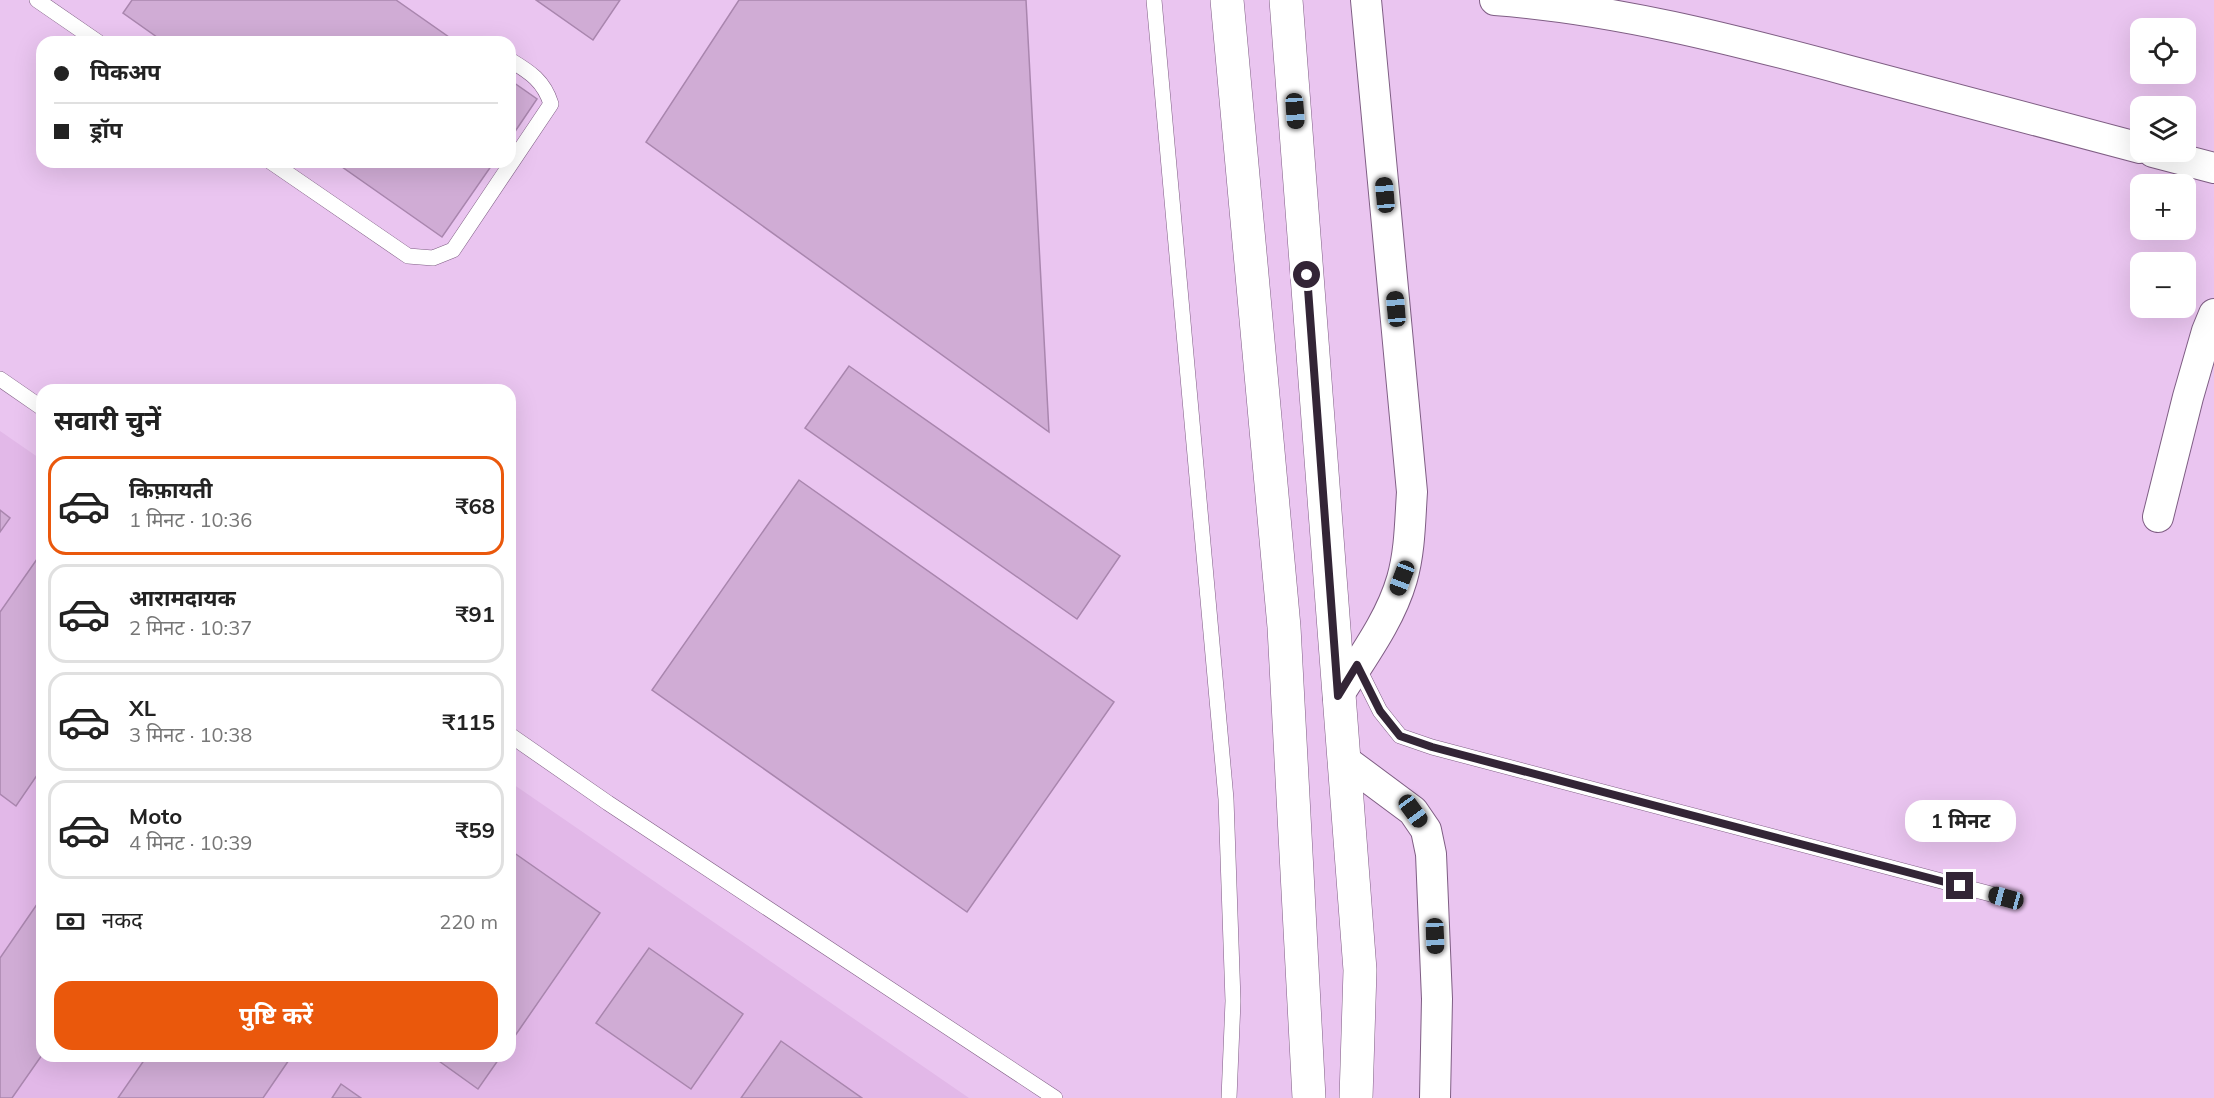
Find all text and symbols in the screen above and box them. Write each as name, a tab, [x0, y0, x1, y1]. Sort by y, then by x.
map controls	[2130, 18, 2196, 318]
button: locate	[2130, 18, 2196, 84]
text: पिकअप	[90, 58, 161, 86]
car	[1285, 92, 1305, 130]
button: layers	[2130, 96, 2196, 162]
text: ड्रॉप	[90, 116, 123, 144]
button: +	[2130, 174, 2196, 240]
car	[1374, 176, 1396, 214]
button: −	[2130, 252, 2196, 318]
route start	[1293, 261, 1320, 288]
car	[1385, 290, 1407, 328]
text: सवारी चुनें	[54, 403, 161, 437]
text: किफ़ायती	[129, 476, 213, 504]
icon: car	[57, 479, 111, 533]
text: ₹68	[455, 492, 495, 520]
text: 1 मिनट · 10:36	[129, 507, 252, 532]
car	[1387, 558, 1417, 598]
text: आरामदायक	[129, 584, 236, 612]
icon: car	[57, 587, 111, 641]
text: ₹91	[455, 600, 495, 628]
text: 2 मिनट · 10:37	[129, 615, 252, 640]
text: XL	[129, 694, 156, 722]
icon: car	[57, 695, 111, 749]
text: ₹115	[442, 708, 495, 736]
text: 3 मिनट · 10:38	[129, 722, 252, 747]
car	[1395, 791, 1431, 831]
callout: 1 मिनट	[1904, 799, 2016, 841]
text: Moto	[129, 802, 182, 830]
icon: car	[57, 803, 111, 857]
text: 1 मिनट	[1931, 808, 1990, 833]
text: ₹59	[455, 816, 495, 844]
text: 4 मिनट · 10:39	[129, 830, 252, 855]
route end	[1946, 872, 1973, 899]
car	[1986, 885, 2026, 911]
icon: cash	[54, 905, 87, 938]
text: नकद	[102, 906, 143, 934]
text: 220 m	[439, 909, 498, 934]
car	[1425, 918, 1445, 954]
button: पुष्टि करें	[54, 981, 498, 1050]

